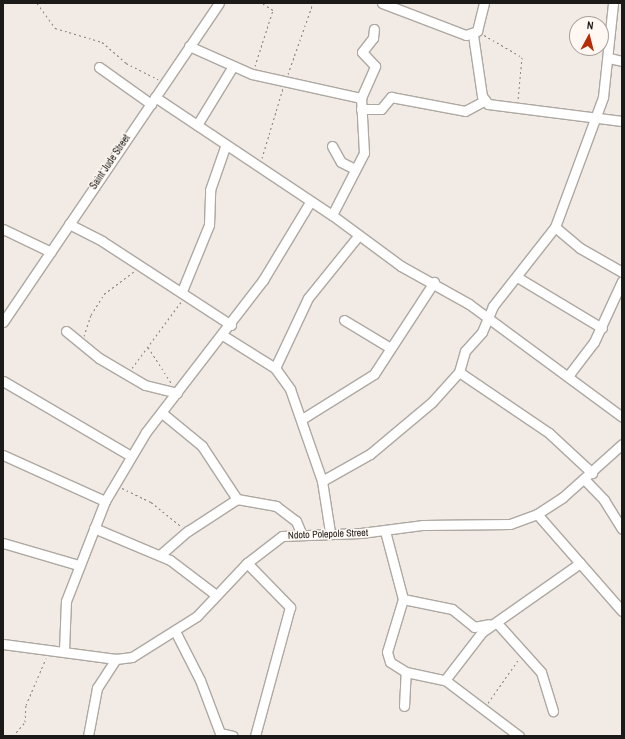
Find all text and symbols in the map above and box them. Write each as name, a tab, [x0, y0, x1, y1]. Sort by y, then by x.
north arrow	[569, 16, 609, 56]
text: N	[586, 18, 594, 32]
street label: Saint Jude Street	[87, 132, 133, 192]
street label: Ndoto Polepole Street	[288, 527, 368, 541]

